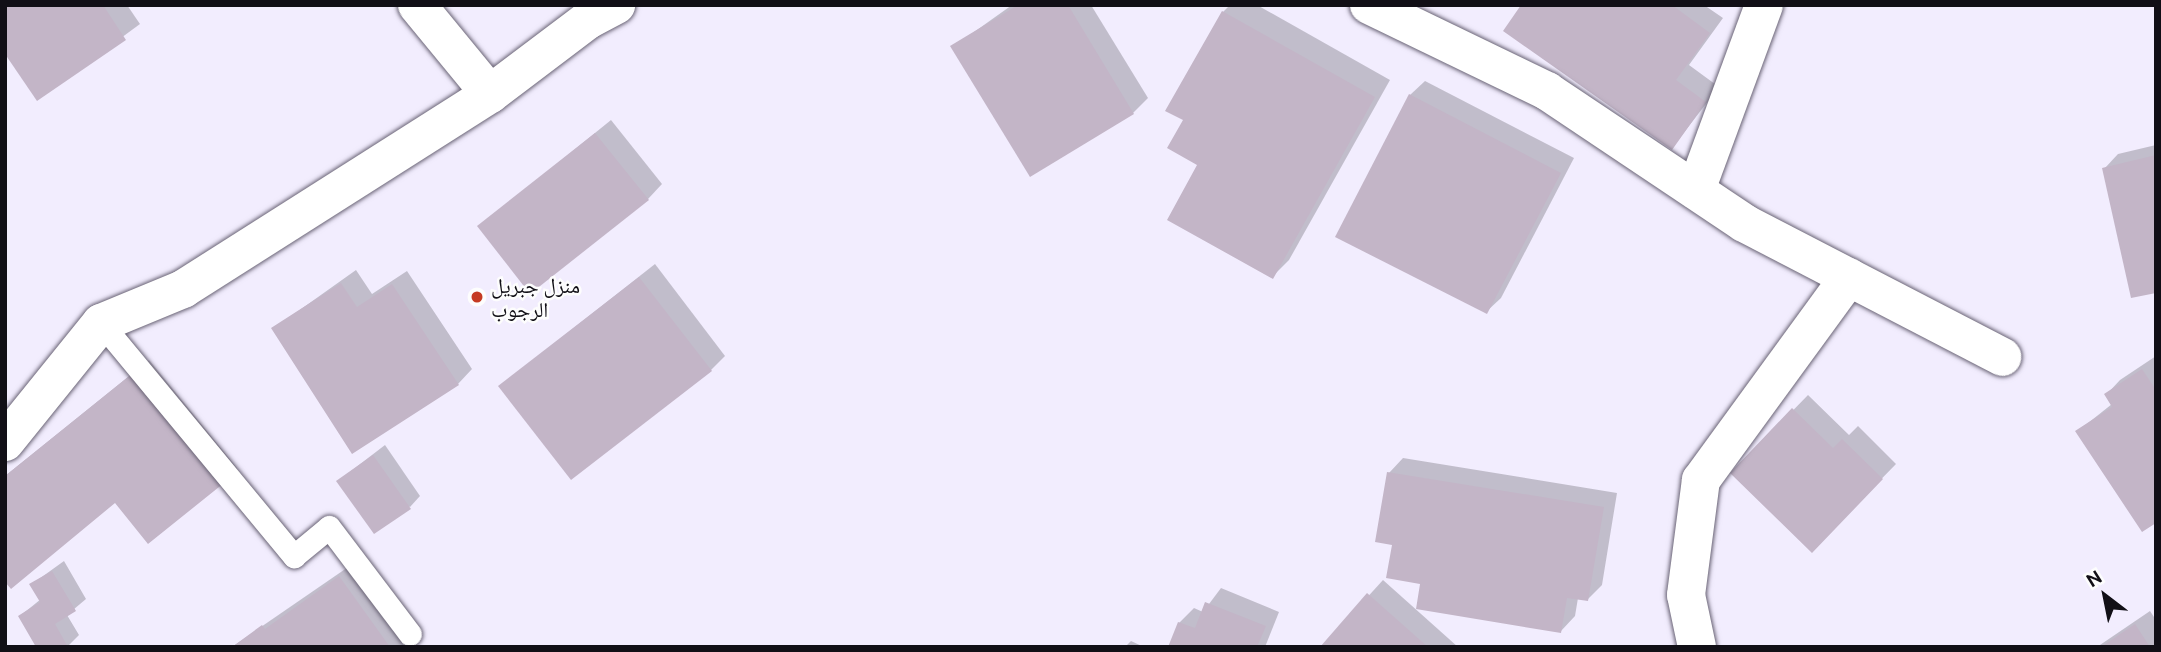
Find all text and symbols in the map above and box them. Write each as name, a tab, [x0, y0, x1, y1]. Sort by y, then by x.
place label: منزل جبريل الرجوب	[491, 272, 580, 322]
marker: منزل جبريل الرجوب	[469, 289, 485, 305]
north arrow	[2070, 561, 2140, 631]
text: N	[2082, 565, 2106, 591]

